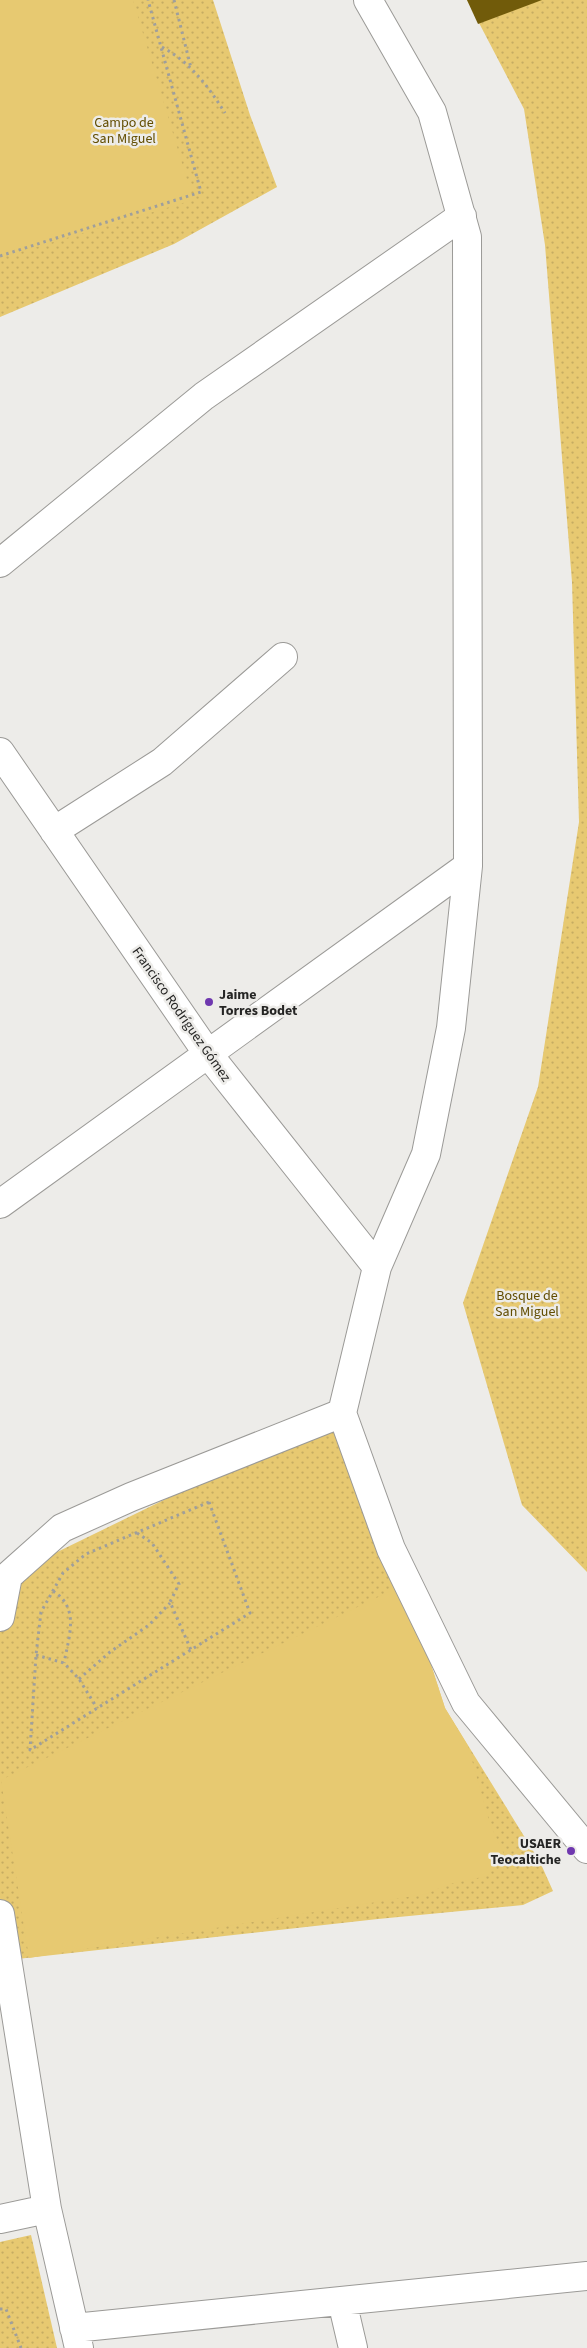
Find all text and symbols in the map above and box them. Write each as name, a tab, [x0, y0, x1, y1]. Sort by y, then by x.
park label: Campo de San Miguel	[92, 113, 156, 149]
street label: Francisco Rodríguez Gómez	[127, 943, 235, 1086]
place label: Jaime Torres Bodet	[219, 985, 298, 1021]
marker: Jaime Torres Bodet	[203, 996, 215, 1008]
park label: Bosque de San Miguel	[495, 1286, 559, 1322]
place label: USAER Teocaltiche	[490, 1834, 561, 1870]
marker: USAER Teocaltiche	[565, 1845, 577, 1857]

